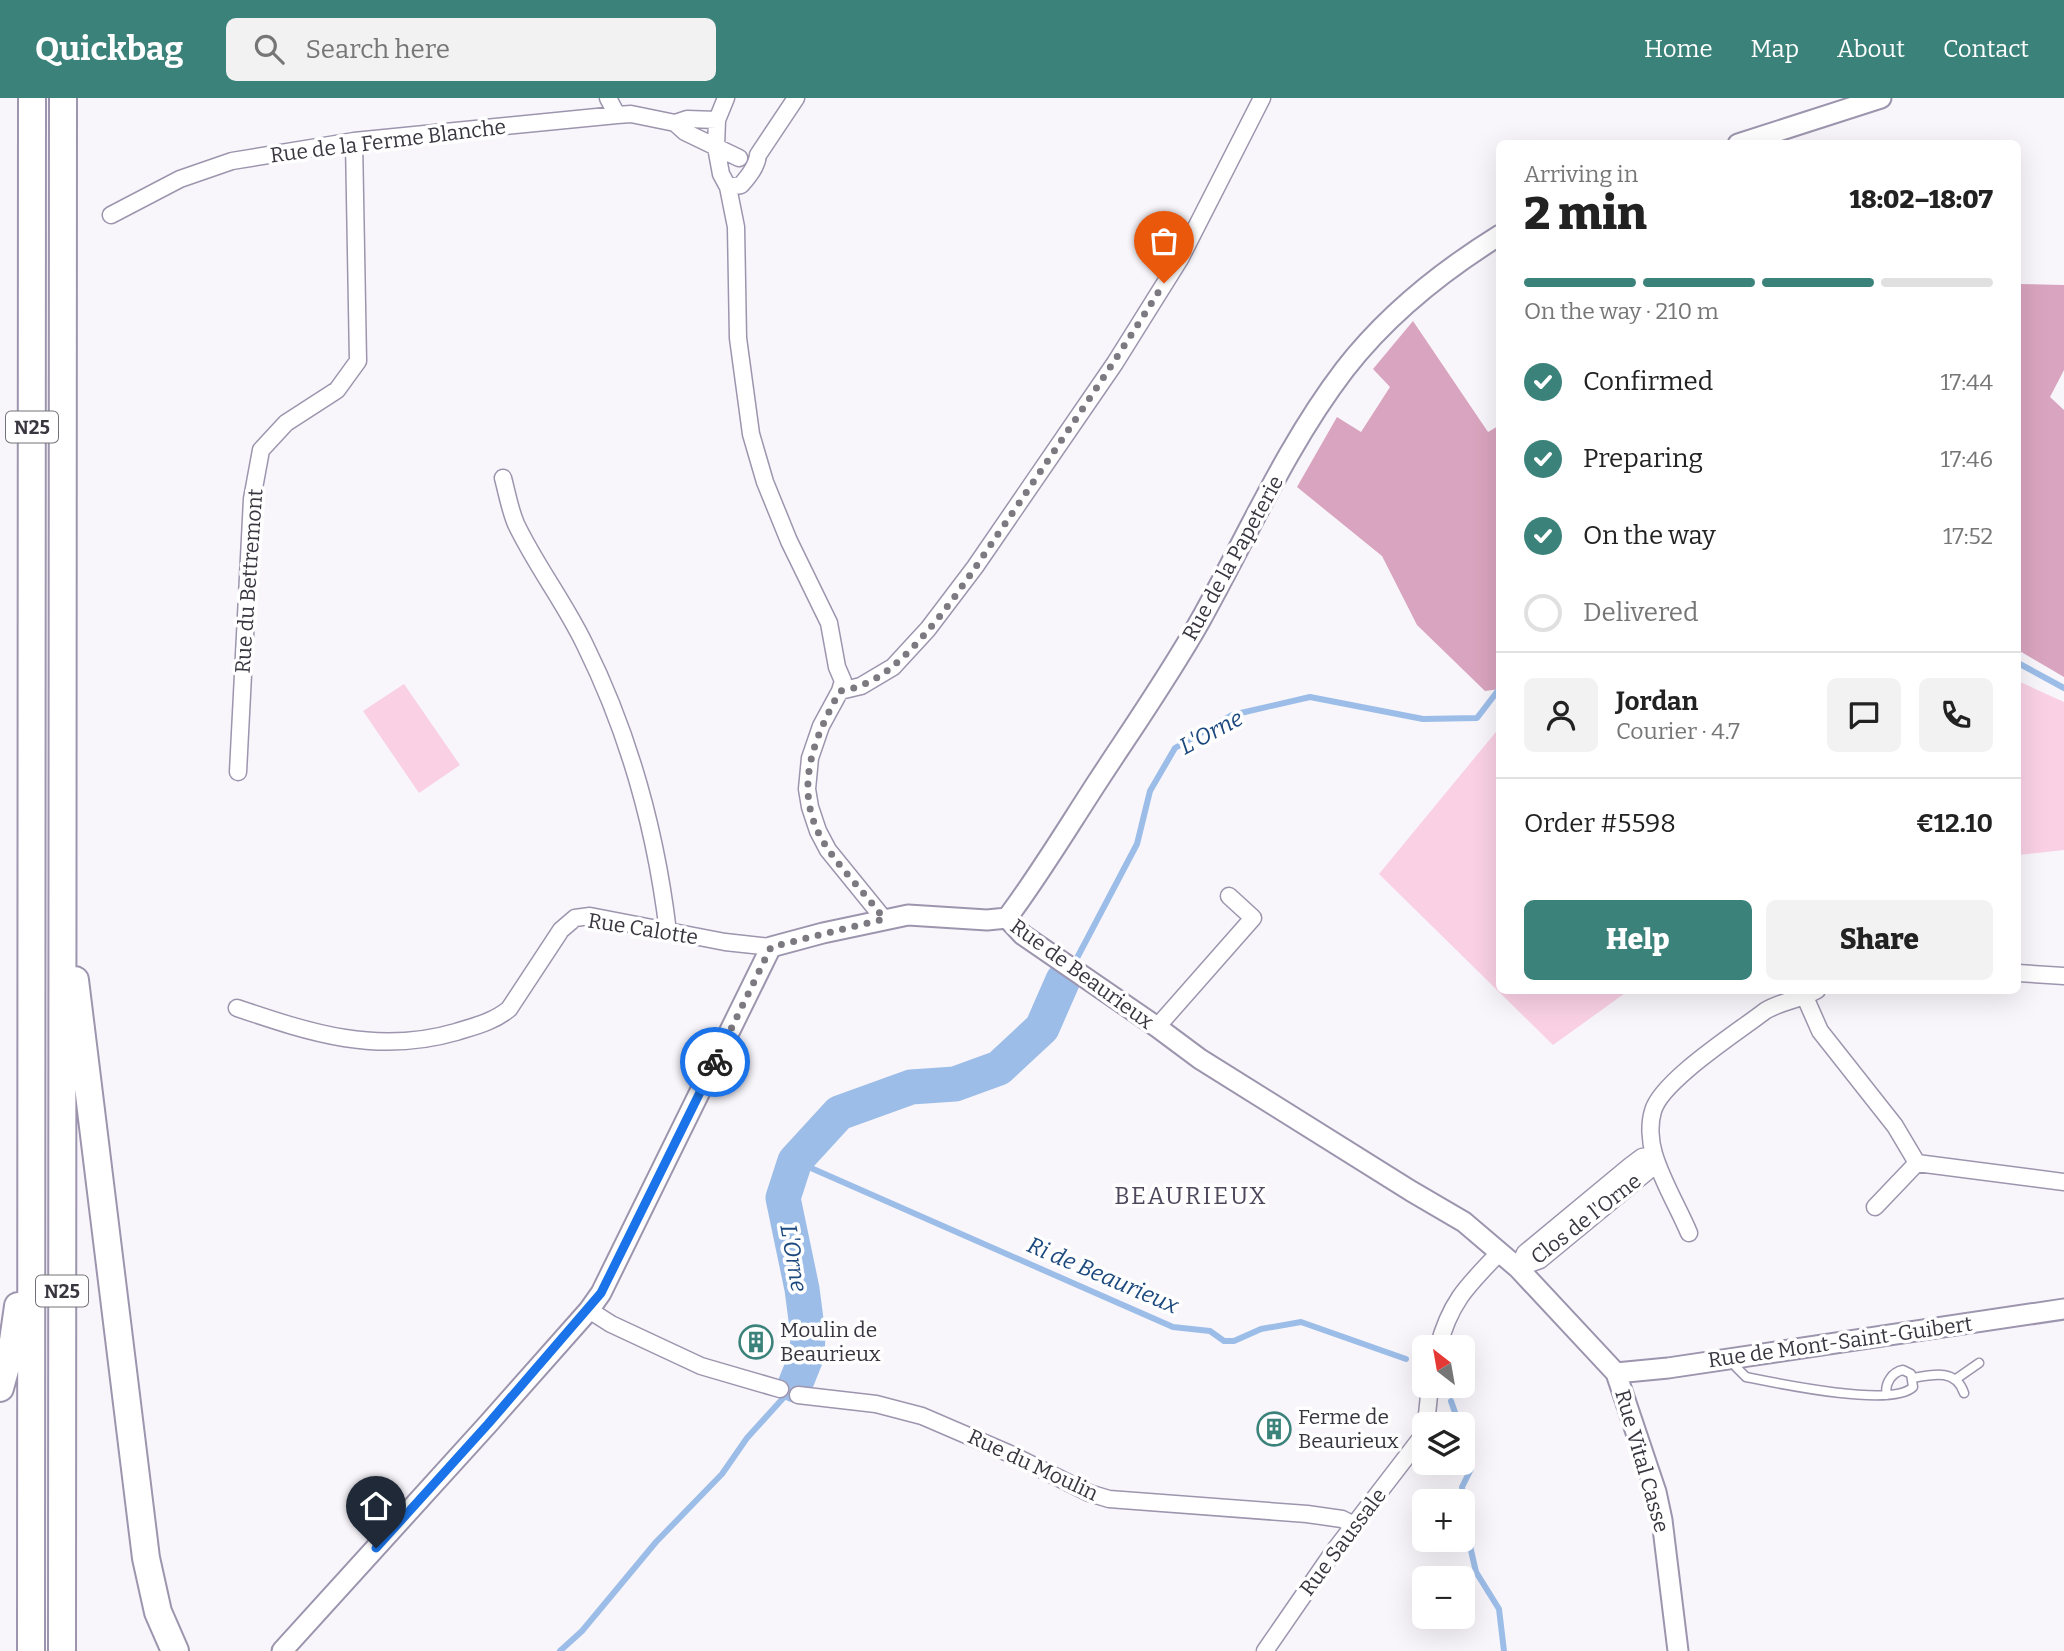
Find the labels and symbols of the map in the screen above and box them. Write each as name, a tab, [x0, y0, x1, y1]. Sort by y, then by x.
street label: Rue de la Ferme Blanche	[269, 114, 507, 168]
pin	[1134, 211, 1194, 283]
road number: N25	[6, 412, 58, 442]
street label: Rue de la Papeterie	[1177, 471, 1289, 645]
street label: Rue du Bettremont	[230, 487, 268, 674]
water label: L'Orne	[1174, 703, 1248, 760]
street label: Rue Calotte	[586, 907, 700, 951]
street label: Rue de Beaurieux	[1005, 913, 1159, 1035]
courier	[680, 1027, 750, 1097]
street label: Clos de l'Orne	[1526, 1168, 1646, 1270]
district label: BEAURIEUX	[1114, 1182, 1268, 1210]
water label: L'Orne	[774, 1222, 814, 1294]
water label: Ri de Beaurieux	[1023, 1231, 1184, 1320]
road number: N25	[36, 1275, 88, 1306]
street label: Rue de Mont-Saint-Guibert	[1706, 1311, 1974, 1373]
place label: Moulin de Beaurieux	[780, 1317, 881, 1367]
building icon: Moulin de Beaurieux	[737, 1323, 775, 1361]
north arrow	[1412, 1335, 1475, 1398]
street label: Rue Vital Casse	[1609, 1387, 1675, 1535]
place label: Ferme de Beaurieux	[1298, 1404, 1399, 1454]
building icon: Ferme de Beaurieux	[1255, 1410, 1293, 1448]
street label: Rue du Moulin	[964, 1423, 1102, 1507]
pin	[346, 1476, 406, 1548]
street label: Rue Saussale	[1294, 1483, 1392, 1601]

